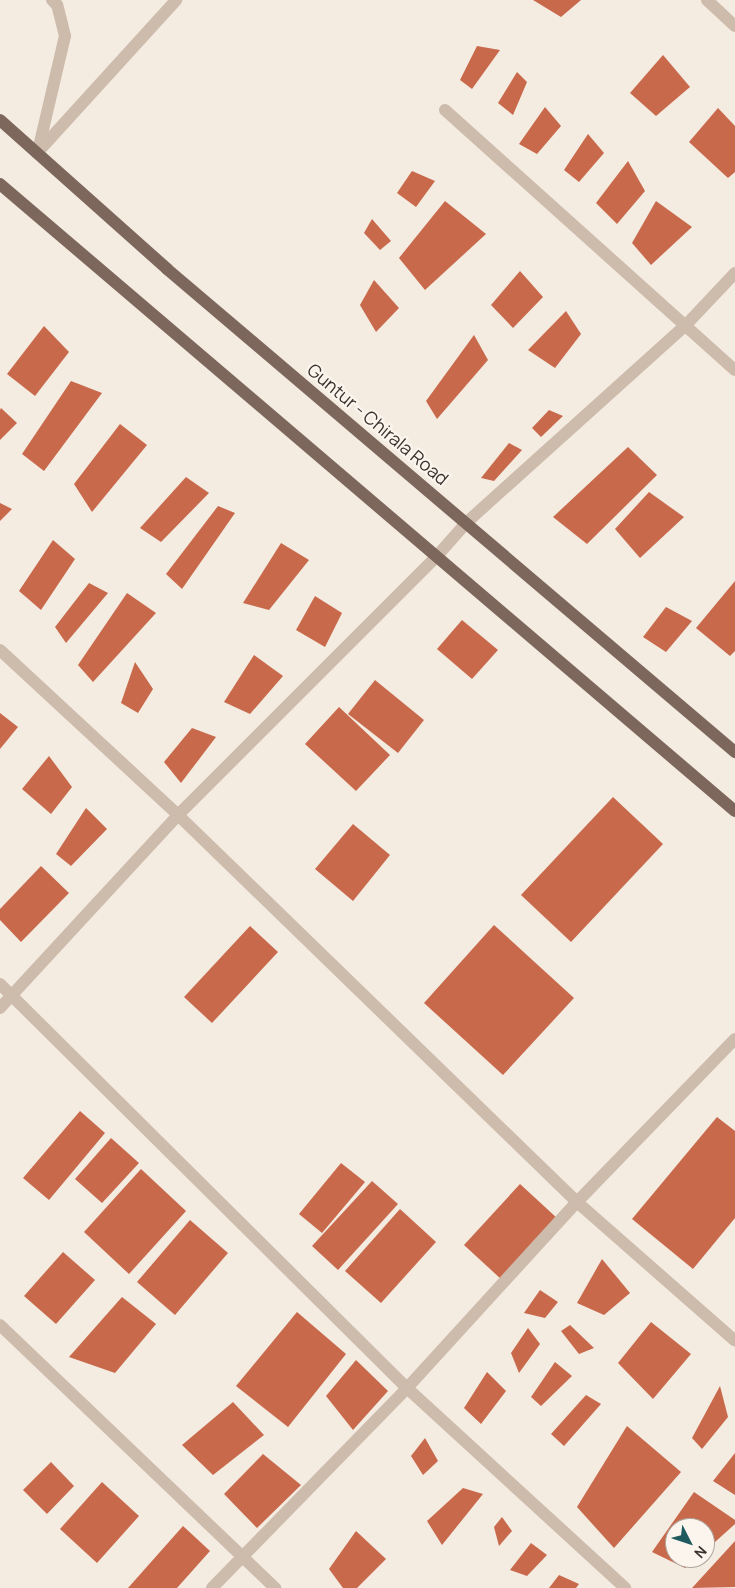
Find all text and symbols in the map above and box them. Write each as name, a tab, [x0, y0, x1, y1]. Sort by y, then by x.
street label: Guntur - Chirala Road	[303, 359, 453, 489]
north arrow	[665, 1518, 715, 1568]
text: N	[690, 1542, 711, 1563]

